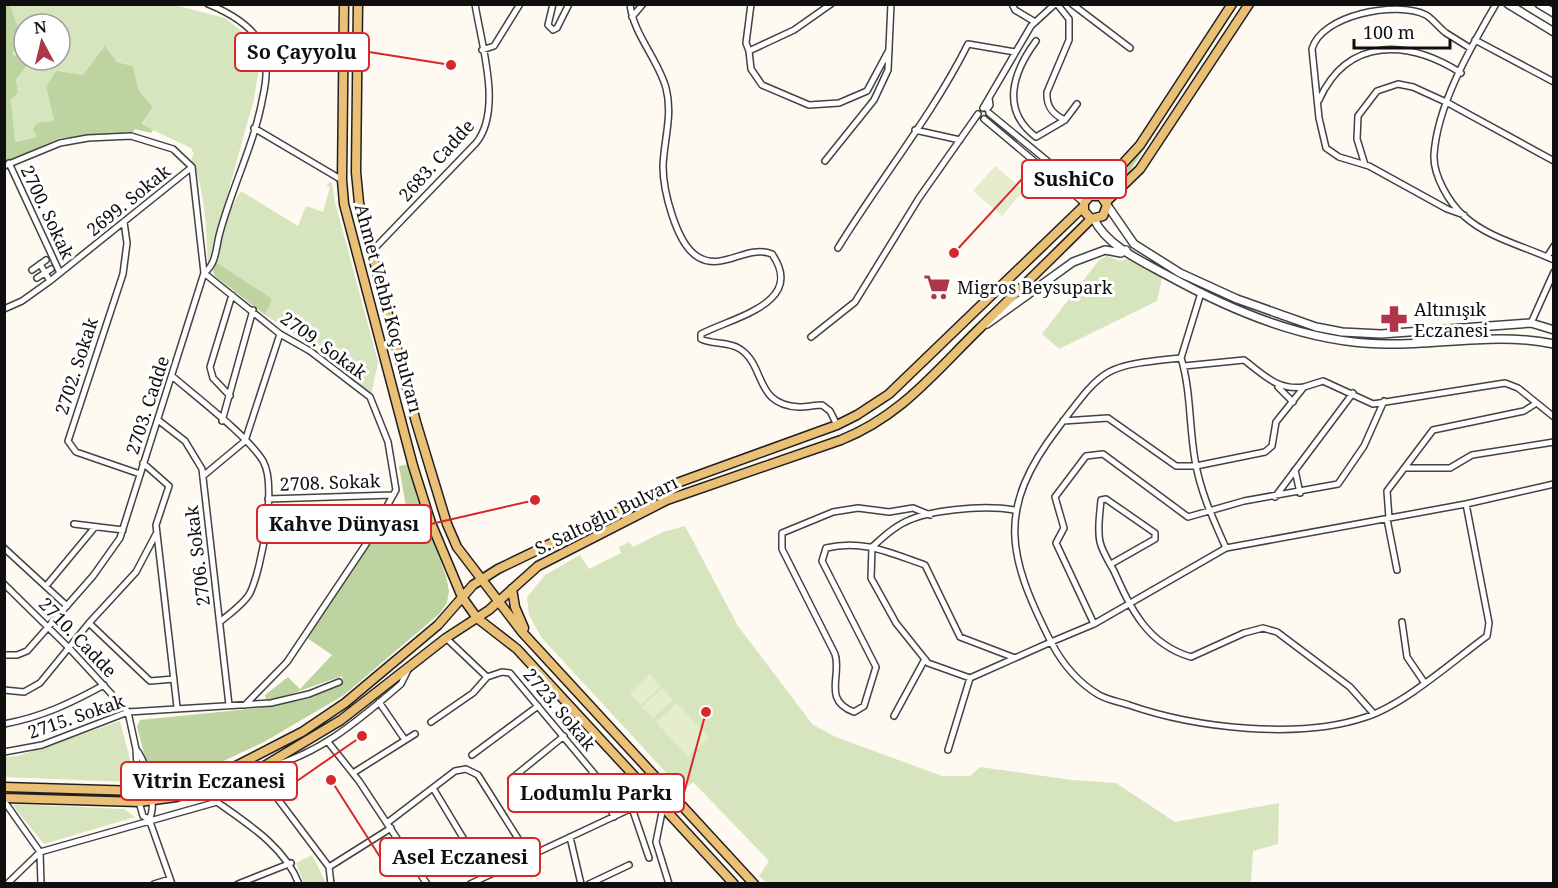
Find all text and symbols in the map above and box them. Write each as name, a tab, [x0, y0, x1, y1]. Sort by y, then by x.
north arrow	[12, 12, 72, 72]
scale bar	[1354, 12, 1450, 50]
text: N	[33, 15, 48, 39]
text: 100 m	[1363, 20, 1415, 44]
callout: So Çayyolu	[235, 33, 369, 71]
text: So Çayyolu	[247, 38, 357, 65]
street label: 2683. Cadde	[393, 114, 479, 206]
street label: 2699. Sokak	[81, 159, 175, 241]
callout: SushiCo	[1022, 160, 1126, 198]
street label: 2700. Sokak	[16, 161, 80, 263]
text: SushiCo	[1034, 165, 1114, 192]
street label: Ahmet Vehbi Koç Bulvarı	[350, 201, 428, 415]
supermarket icon: Migros Beysupark	[922, 272, 952, 302]
place label: Migros Beysupark	[957, 275, 1113, 299]
place label: Altınışık Eczanesi	[1414, 297, 1489, 342]
pharmacy icon: Altınışık Eczanesi	[1379, 304, 1409, 334]
street label: 2709. Sokak	[276, 306, 372, 385]
street label: 2702. Sokak	[49, 314, 103, 418]
street label: 2703. Cadde	[120, 353, 174, 457]
street label: 2708. Sokak	[279, 468, 381, 496]
street label: S. Saltoğlu Bulvarı	[531, 470, 682, 560]
street label: 2706. Sokak	[179, 504, 215, 607]
callout: Kahve Dünyası	[257, 505, 431, 543]
text: Kahve Dünyası	[269, 510, 419, 537]
street label: 2710. Cadde	[34, 592, 122, 682]
street label: 2723. Sokak	[518, 663, 602, 756]
street label: 2715. Sokak	[24, 688, 128, 744]
callout: Vitrin Eczanesi	[121, 762, 297, 800]
text: Vitrin Eczanesi	[133, 767, 285, 794]
callout: Lodumlu Parkı	[508, 774, 684, 812]
text: Lodumlu Parkı	[520, 779, 672, 806]
callout: Asel Eczanesi	[380, 838, 540, 876]
text: Asel Eczanesi	[392, 843, 528, 870]

